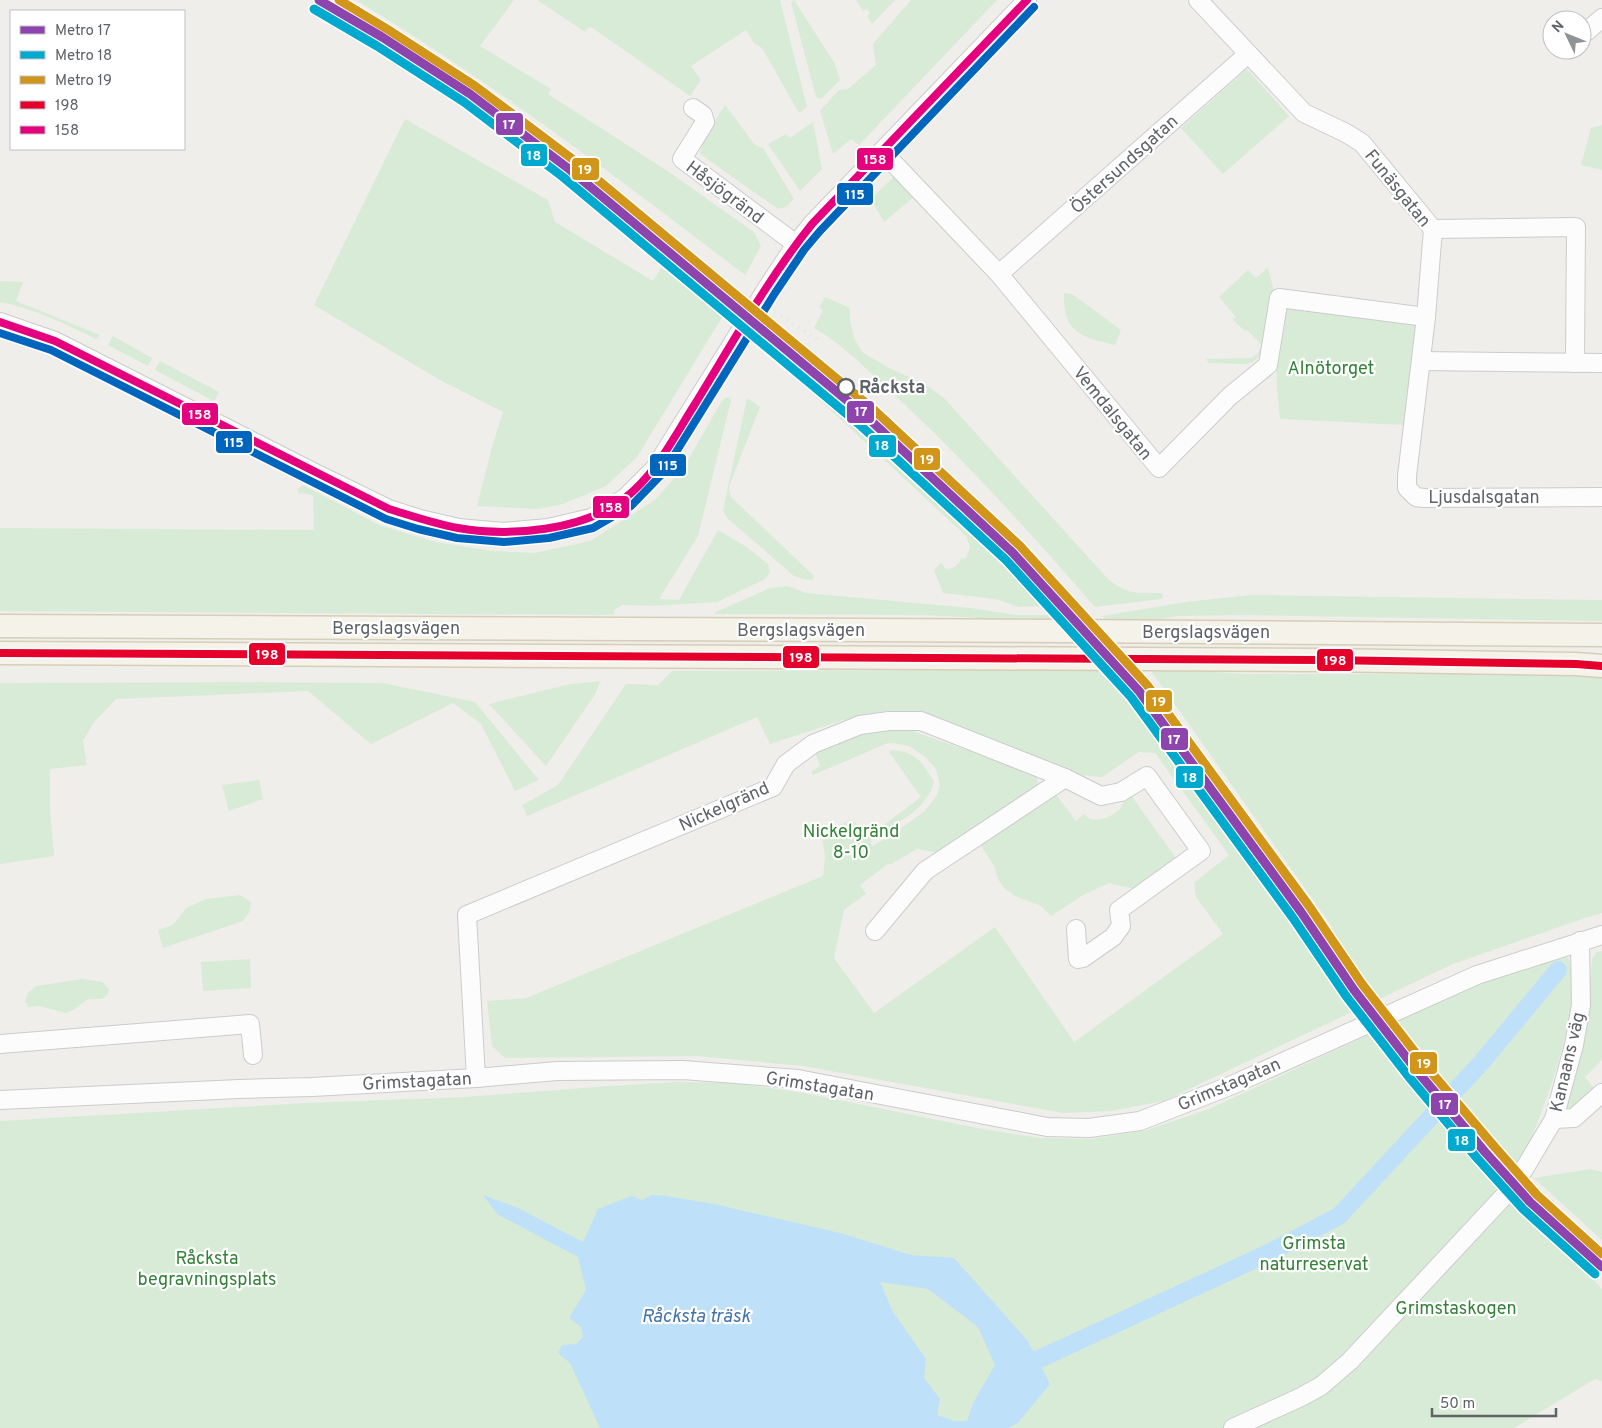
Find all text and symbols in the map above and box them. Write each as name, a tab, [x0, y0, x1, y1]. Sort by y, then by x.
legend	[10, 10, 185, 150]
north arrow	[1542, 10, 1592, 60]
text: N	[1549, 18, 1568, 37]
text: Metro 17	[55, 22, 111, 41]
text: Metro 18	[55, 47, 112, 66]
text: Metro 19	[55, 72, 112, 91]
text: 198	[55, 97, 79, 116]
street label: Östersundsgatan	[1065, 109, 1184, 220]
line badge: 17	[495, 112, 524, 136]
text: 17	[502, 117, 516, 134]
text: 158	[55, 122, 79, 141]
line badge: 18	[520, 143, 548, 167]
street label: Funäsgatan	[1358, 145, 1435, 233]
line badge: 158	[856, 147, 894, 171]
text: 18	[527, 148, 541, 165]
text: 158	[864, 152, 886, 169]
street label: Håsjögränd	[681, 156, 768, 230]
line badge: 19	[571, 157, 600, 181]
text: 19	[578, 162, 592, 179]
line badge: 115	[836, 182, 874, 206]
text: 115	[845, 187, 865, 204]
park label: Alnötorget	[1288, 358, 1374, 381]
street label: Vemdalsgatan	[1067, 362, 1157, 465]
place label: Råcksta	[859, 377, 925, 400]
marker: Råcksta	[837, 378, 855, 396]
line badge: 17	[846, 400, 875, 424]
line badge: 158	[181, 402, 219, 426]
text: 17	[854, 404, 868, 421]
text: 158	[189, 407, 211, 424]
line badge: 115	[215, 430, 253, 454]
line badge: 18	[868, 434, 897, 458]
text: 115	[224, 435, 244, 452]
text: 18	[875, 438, 889, 455]
line badge: 19	[913, 447, 941, 471]
text: 19	[920, 452, 934, 469]
line badge: 115	[649, 453, 687, 477]
text: 115	[658, 458, 678, 475]
street label: Ljusdalsgatan	[1428, 487, 1540, 510]
line badge: 158	[592, 495, 630, 519]
text: 158	[600, 500, 622, 517]
street label: Bergslagsvägen	[332, 618, 460, 641]
street label: Bergslagsvägen	[737, 620, 865, 643]
street label: Bergslagsvägen	[1142, 622, 1270, 645]
line badge: 198	[248, 642, 286, 666]
line badge: 198	[782, 645, 820, 669]
text: 198	[255, 647, 279, 664]
line badge: 198	[1316, 648, 1354, 672]
text: 198	[789, 650, 813, 667]
text: 198	[1323, 653, 1347, 670]
line badge: 19	[1145, 689, 1173, 713]
text: 19	[1152, 694, 1166, 711]
line badge: 17	[1160, 727, 1189, 751]
text: 17	[1167, 732, 1181, 749]
line badge: 18	[1175, 765, 1204, 789]
text: 18	[1183, 770, 1197, 787]
street label: Nickelgränd	[676, 777, 773, 838]
park label: Nickelgränd 8-10	[803, 821, 899, 865]
street label: Kanaans väg	[1546, 1010, 1591, 1115]
line badge: 19	[1409, 1051, 1438, 1075]
street label: Grimstagatan	[1175, 1053, 1285, 1117]
text: 19	[1417, 1056, 1431, 1073]
street label: Grimstagatan	[362, 1068, 472, 1097]
street label: Grimstagatan	[764, 1068, 876, 1107]
line badge: 17	[1430, 1092, 1459, 1116]
text: 17	[1438, 1097, 1452, 1114]
line badge: 18	[1447, 1128, 1476, 1152]
text: 18	[1455, 1133, 1469, 1150]
park label: Grimsta naturreservat	[1259, 1233, 1369, 1277]
park label: Råcksta begravningsplats	[138, 1248, 277, 1292]
park label: Grimstaskogen	[1395, 1298, 1517, 1321]
water label: Råcksta träsk	[642, 1305, 751, 1329]
scale bar	[1432, 1386, 1556, 1418]
text: 50 m	[1440, 1395, 1475, 1414]

